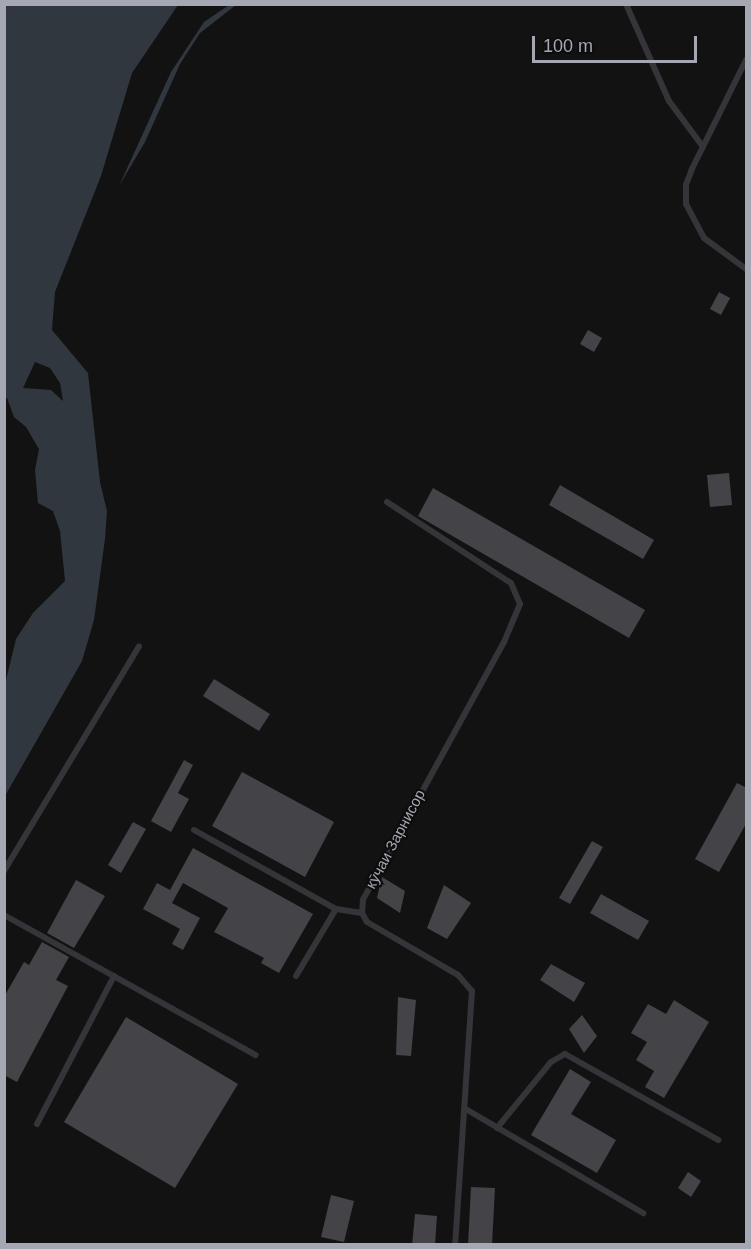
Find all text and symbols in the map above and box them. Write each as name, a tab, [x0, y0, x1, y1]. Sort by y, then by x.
scale bar	[535, 24, 700, 62]
text: 100 m	[543, 36, 593, 56]
street label: кӯчаи Зарнисор	[361, 786, 429, 892]

